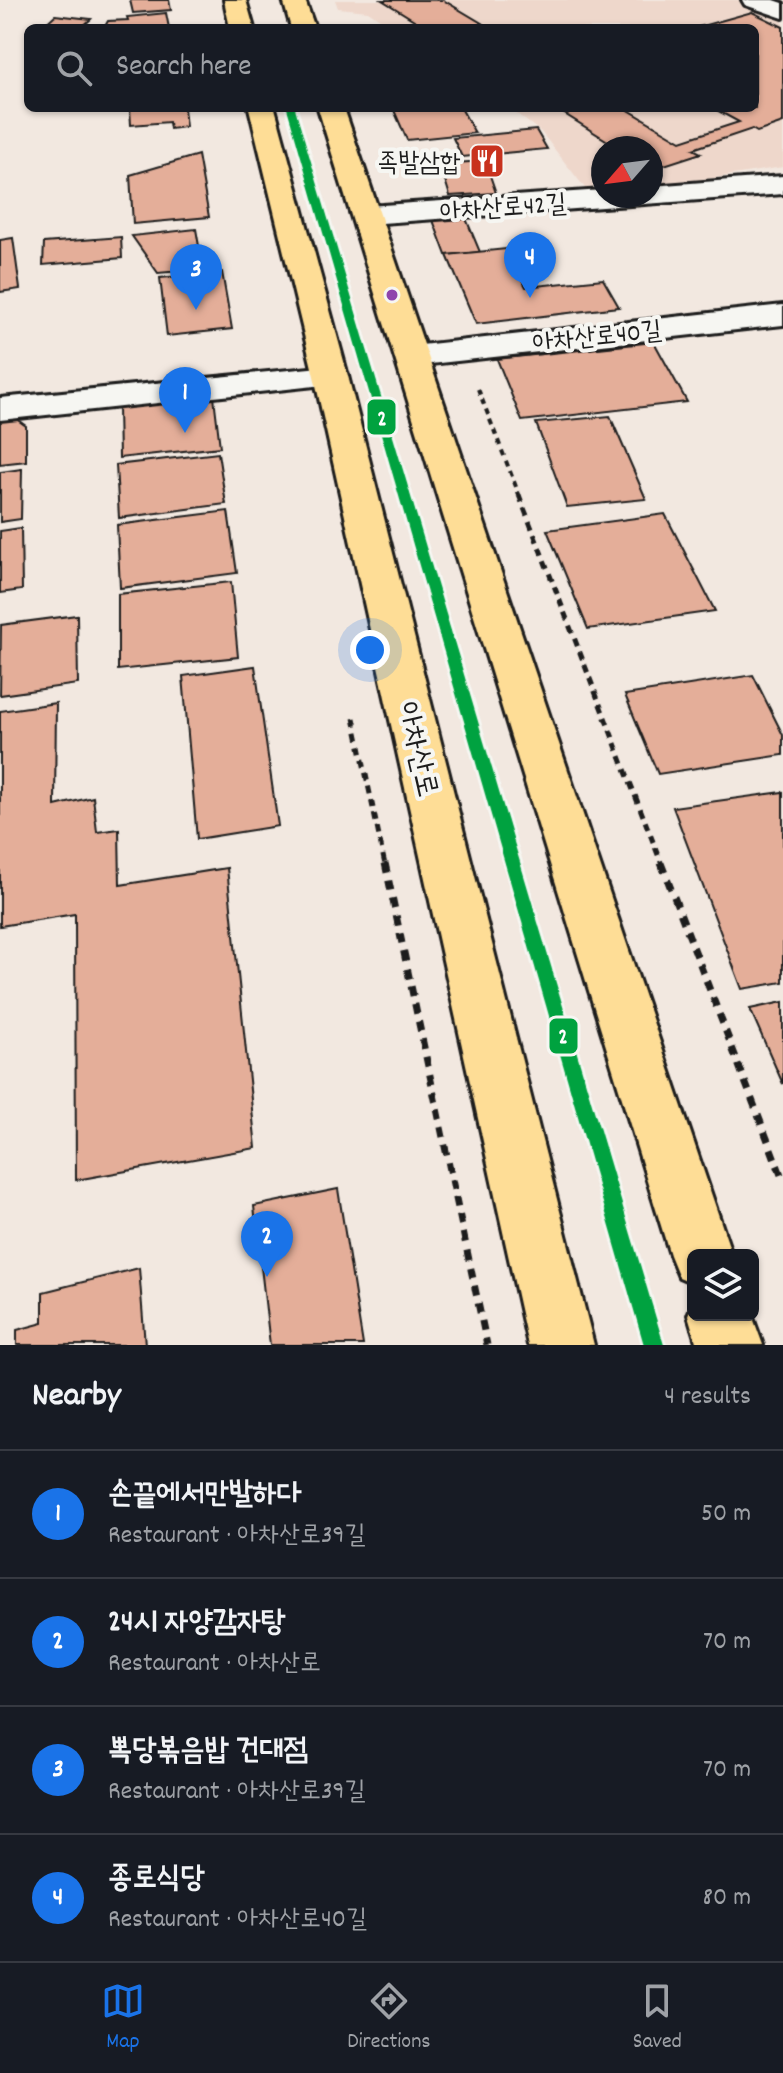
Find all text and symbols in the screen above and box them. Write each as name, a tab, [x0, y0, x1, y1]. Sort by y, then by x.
search box	[24, 24, 759, 112]
icon: search	[52, 46, 96, 90]
text: Search here	[116, 47, 252, 90]
north arrow	[591, 136, 663, 208]
restaurant icon: 족발삼합	[468, 142, 506, 180]
place label: 족발삼합	[377, 146, 461, 183]
street label: 아차산로42길	[439, 187, 568, 232]
pin: 4	[504, 232, 556, 298]
pin: 3	[170, 244, 222, 310]
unlabelled marker	[384, 287, 400, 303]
street label: 아차산로40길	[531, 313, 664, 364]
pin: 1	[159, 367, 211, 433]
line badge: 2	[366, 398, 397, 436]
text: 2	[377, 405, 387, 436]
your location	[350, 630, 390, 670]
street label: 아차산로	[383, 698, 446, 802]
line badge: 2	[548, 1017, 579, 1055]
text: 2	[558, 1023, 568, 1054]
pin: 2	[241, 1211, 293, 1277]
map controls	[687, 1249, 759, 1321]
button: layers	[687, 1249, 759, 1321]
text: Nearby	[32, 1373, 121, 1422]
text: 4 results	[664, 1379, 751, 1416]
text: 손끝에서만발하다	[108, 1475, 301, 1518]
text: 1	[55, 1496, 61, 1533]
text: 50 m	[701, 1496, 751, 1533]
text: Restaurant · 아차산로39길	[108, 1518, 365, 1555]
text: 24시 자양감자탕	[108, 1603, 285, 1646]
text: 2	[52, 1624, 64, 1661]
text: 70 m	[703, 1624, 751, 1661]
text: Restaurant · 아차산로	[108, 1646, 321, 1683]
text: 뽁당볶음밥 건대점	[108, 1731, 308, 1774]
text: 3	[52, 1752, 64, 1789]
text: 70 m	[703, 1752, 751, 1789]
text: Restaurant · 아차산로39길	[108, 1774, 365, 1811]
text: 종로식당	[108, 1859, 205, 1902]
text: 4	[53, 1880, 63, 1917]
text: 80 m	[703, 1880, 751, 1917]
text: Restaurant · 아차산로40길	[108, 1902, 367, 1939]
tab: Map	[101, 1979, 145, 2058]
tab: Directions	[347, 1979, 431, 2058]
tab: Saved	[633, 1979, 682, 2058]

